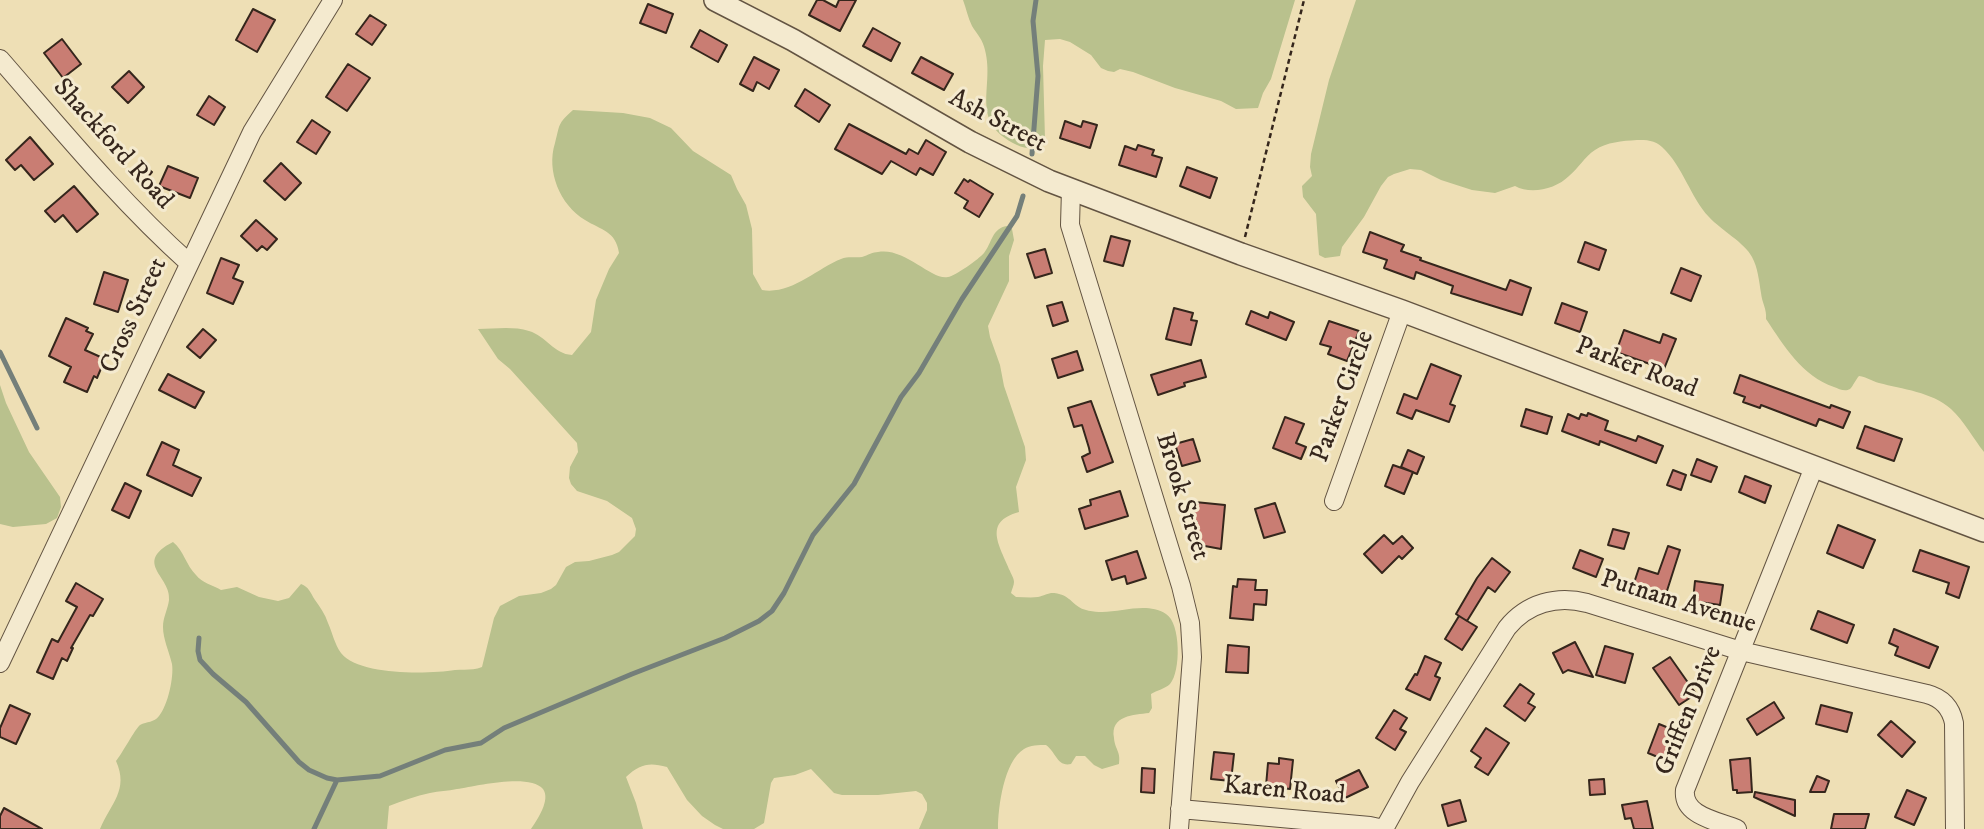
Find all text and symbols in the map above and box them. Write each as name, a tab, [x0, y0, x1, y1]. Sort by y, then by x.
street label: Shackford Road	[45, 73, 179, 217]
street label: Ash Street	[943, 83, 1051, 161]
street label: Cross Street	[95, 253, 175, 379]
street label: Parker Circle	[1306, 327, 1382, 467]
street label: Parker Road	[1571, 331, 1701, 407]
street label: Brook Street	[1147, 430, 1215, 564]
street label: Putnam Avenue	[1597, 565, 1759, 641]
street label: Griffen Drive	[1650, 642, 1730, 780]
street label: Karen Road	[1221, 771, 1347, 813]

